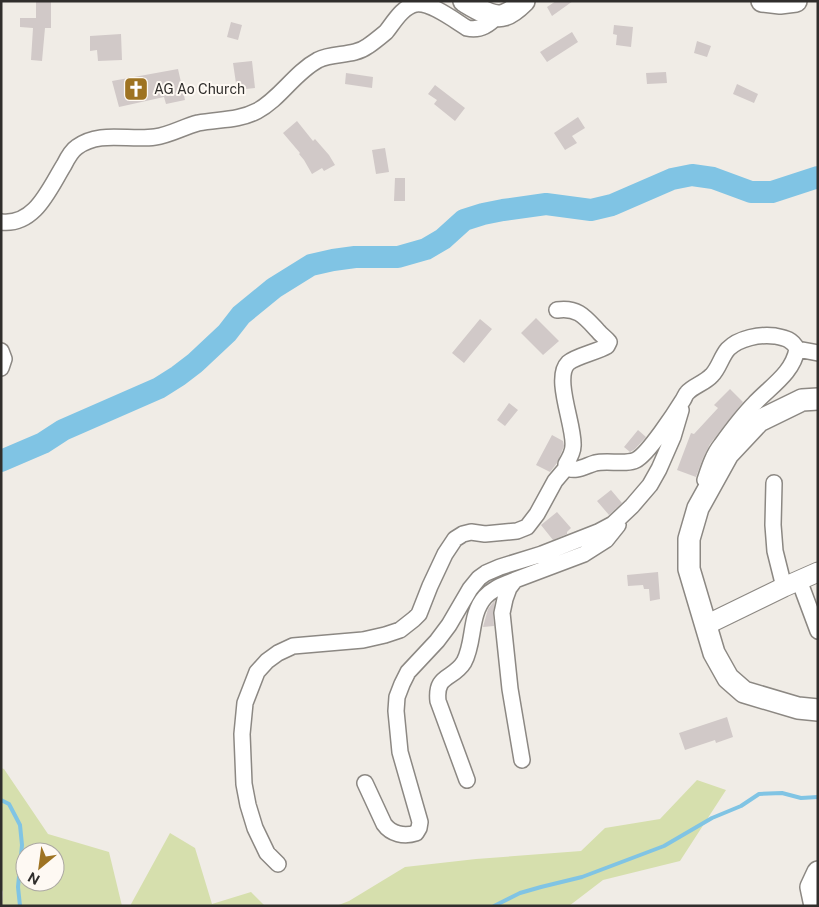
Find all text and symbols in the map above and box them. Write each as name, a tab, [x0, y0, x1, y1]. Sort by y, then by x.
church icon: AG Ao Church	[123, 76, 149, 102]
place label: AG Ao Church	[154, 81, 245, 97]
north arrow	[15, 842, 65, 892]
text: N	[25, 869, 42, 888]

